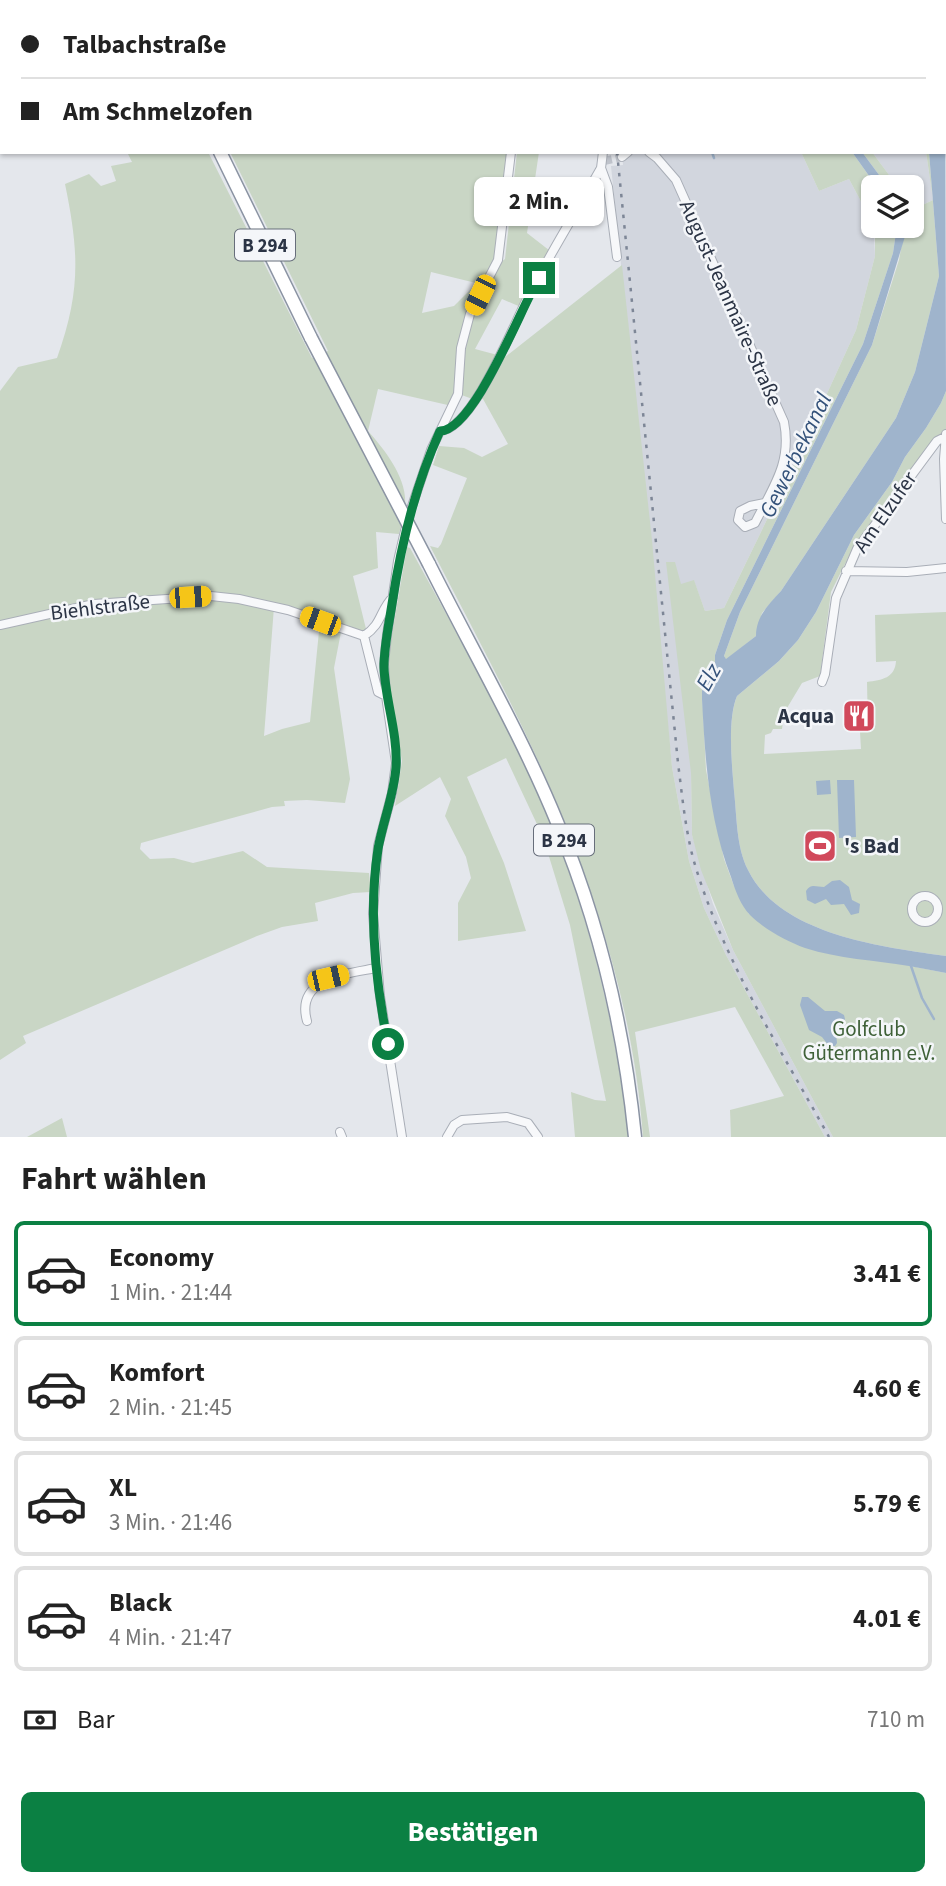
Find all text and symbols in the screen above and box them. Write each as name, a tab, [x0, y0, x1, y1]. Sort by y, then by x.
text: Talbachstraße	[63, 26, 226, 63]
text: Am Schmelzofen	[63, 93, 253, 130]
map controls	[861, 175, 924, 238]
button: layers	[861, 175, 924, 238]
callout: 2 Min.	[474, 176, 604, 226]
text: 2 Min.	[509, 185, 569, 218]
street label: August-Jeanmaire-Straße	[672, 195, 790, 411]
road number: B 294	[235, 230, 295, 260]
route end	[523, 262, 555, 294]
car	[462, 272, 499, 318]
water label: Gewerbekanal	[751, 387, 840, 523]
street label: Am Elzufer	[846, 465, 924, 559]
car	[169, 585, 212, 609]
street label: Biehlstraße	[49, 586, 151, 628]
car	[297, 604, 344, 638]
water label: Elz	[688, 657, 730, 697]
restaurant icon: Acqua	[840, 697, 878, 735]
place label: Acqua	[777, 701, 834, 731]
road number: B 294	[534, 824, 594, 856]
sports icon: 's Bad	[801, 827, 839, 865]
place label: 's Bad	[844, 831, 899, 861]
car	[306, 963, 351, 993]
park label: Golfclub Gütermann e.V.	[802, 1014, 936, 1068]
route start	[372, 1028, 404, 1060]
text: Fahrt wählen	[21, 1156, 207, 1202]
text: Economy	[109, 1239, 214, 1276]
icon: car	[25, 1242, 88, 1305]
text: 3.41 €	[853, 1255, 921, 1292]
text: 1 Min. · 21:44	[109, 1276, 232, 1309]
text: Komfort	[109, 1354, 205, 1391]
icon: car	[25, 1357, 88, 1420]
text: 4.60 €	[853, 1370, 921, 1407]
text: 2 Min. · 21:45	[109, 1391, 232, 1424]
text: XL	[109, 1469, 137, 1506]
icon: car	[25, 1472, 88, 1535]
text: 5.79 €	[853, 1485, 921, 1522]
text: 3 Min. · 21:46	[109, 1506, 232, 1539]
text: Black	[109, 1584, 172, 1621]
icon: car	[25, 1587, 88, 1650]
text: 4.01 €	[853, 1600, 921, 1637]
text: 4 Min. · 21:47	[109, 1621, 232, 1654]
icon: cash	[21, 1701, 59, 1739]
text: Bar	[77, 1701, 114, 1738]
text: 710 m	[867, 1703, 925, 1736]
button: Bestätigen	[21, 1792, 925, 1872]

